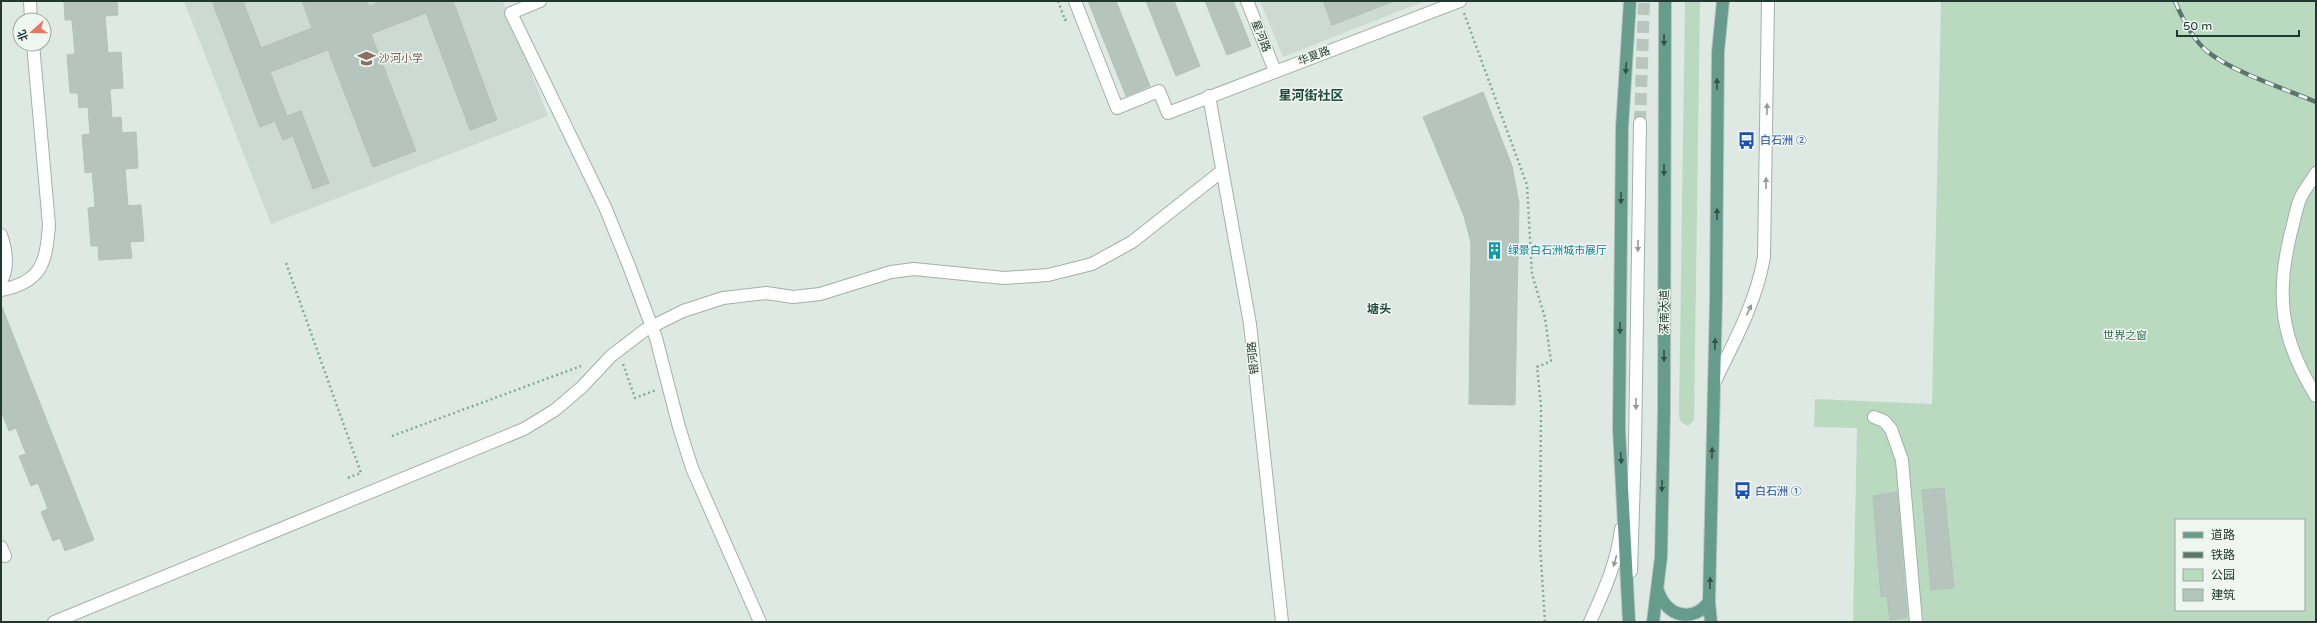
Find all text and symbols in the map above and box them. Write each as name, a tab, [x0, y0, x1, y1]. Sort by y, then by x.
north arrow	[12, 12, 52, 52]
scale bar	[2177, 12, 2299, 38]
street label: 星河路	[1249, 18, 1273, 54]
text: 50 m	[2183, 19, 2212, 33]
text: 北	[15, 28, 31, 43]
one-way arrow	[1661, 34, 1667, 47]
street label: 华夏路	[1296, 44, 1332, 68]
school or university icon: 沙河小学	[356, 48, 376, 68]
place label: 沙河小学	[379, 52, 423, 65]
one-way arrow	[1622, 62, 1629, 74]
one-way arrow	[1714, 78, 1721, 90]
district label: 星河街社区	[1278, 88, 1344, 104]
one-way arrow	[1764, 102, 1770, 115]
bus stop icon: 白石洲 ②	[1737, 130, 1757, 150]
place label: 白石洲 ②	[1760, 134, 1807, 147]
one-way arrow	[1661, 164, 1667, 177]
one-way arrow	[1763, 176, 1769, 189]
one-way arrow	[1618, 192, 1624, 205]
one-way arrow	[1713, 208, 1720, 220]
building icon: 绿景白石洲城市展厅	[1485, 240, 1505, 260]
one-way arrow	[1635, 240, 1641, 253]
place label: 绿景白石洲城市展厅	[1508, 244, 1607, 257]
street label: 深南大道	[1658, 290, 1671, 334]
district label: 塘头	[1367, 302, 1391, 316]
one-way arrow	[1746, 305, 1752, 316]
one-way arrow	[1617, 322, 1623, 335]
park label: 世界之窗	[2103, 329, 2147, 342]
one-way arrow	[1712, 337, 1718, 350]
street label: 银河路	[1245, 341, 1261, 375]
one-way arrow	[1661, 350, 1667, 363]
one-way arrow	[1633, 398, 1639, 411]
one-way arrow	[1709, 446, 1715, 459]
one-way arrow	[1617, 452, 1624, 464]
one-way arrow	[1659, 480, 1665, 493]
bus stop icon: 白石洲 ①	[1732, 481, 1752, 501]
place label: 白石洲 ①	[1755, 485, 1802, 498]
legend	[2175, 519, 2305, 611]
text: 道路	[2211, 528, 2235, 542]
text: 铁路	[2211, 548, 2235, 562]
one-way arrow	[1612, 556, 1618, 568]
text: 公园	[2211, 568, 2235, 582]
one-way arrow	[1706, 577, 1713, 589]
text: 建筑	[2211, 588, 2235, 602]

